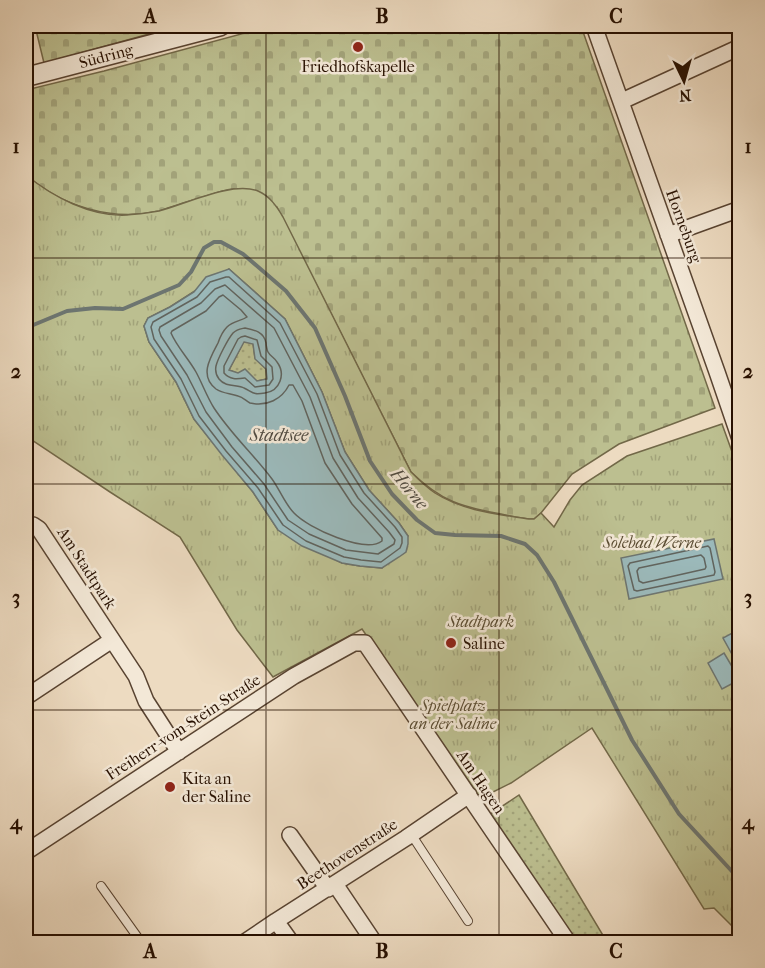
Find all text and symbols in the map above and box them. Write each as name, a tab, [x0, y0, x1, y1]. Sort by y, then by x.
text: A	[142, 5, 158, 28]
text: B	[375, 5, 389, 28]
text: C	[609, 5, 623, 28]
street label: Südring	[77, 40, 136, 72]
marker: Friedhofskapelle	[351, 40, 365, 54]
north arrow	[654, 51, 714, 111]
place label: Friedhofskapelle	[301, 57, 415, 76]
text: N	[678, 85, 692, 106]
text: 1	[12, 135, 20, 158]
text: 1	[744, 135, 752, 158]
street label: Horneburg	[662, 187, 706, 266]
text: 2	[11, 360, 21, 383]
text: 2	[743, 360, 753, 383]
water label: Stadtsee	[249, 425, 309, 446]
water label: Horne	[385, 464, 433, 514]
street label: Am Stadtpark	[53, 523, 121, 613]
park label: Solebad Werne	[602, 533, 701, 552]
text: 3	[12, 586, 20, 609]
text: 3	[744, 586, 752, 609]
park label: Stadtpark	[447, 612, 514, 631]
place label: Saline	[463, 634, 505, 653]
marker: Saline	[444, 636, 458, 650]
street label: Freiherr-vom-Stein-Straße	[102, 670, 264, 784]
park label: Spielplatz an der Saline	[410, 696, 497, 733]
street label: Am Hagen	[452, 746, 510, 818]
place label: Kita an der Saline	[182, 769, 251, 806]
marker: Kita an der Saline	[163, 780, 177, 794]
text: 4	[9, 811, 23, 835]
text: 4	[741, 811, 755, 835]
street label: Beethovenstraße	[293, 814, 401, 894]
text: A	[142, 940, 158, 963]
text: B	[375, 940, 389, 963]
text: C	[609, 940, 623, 963]

